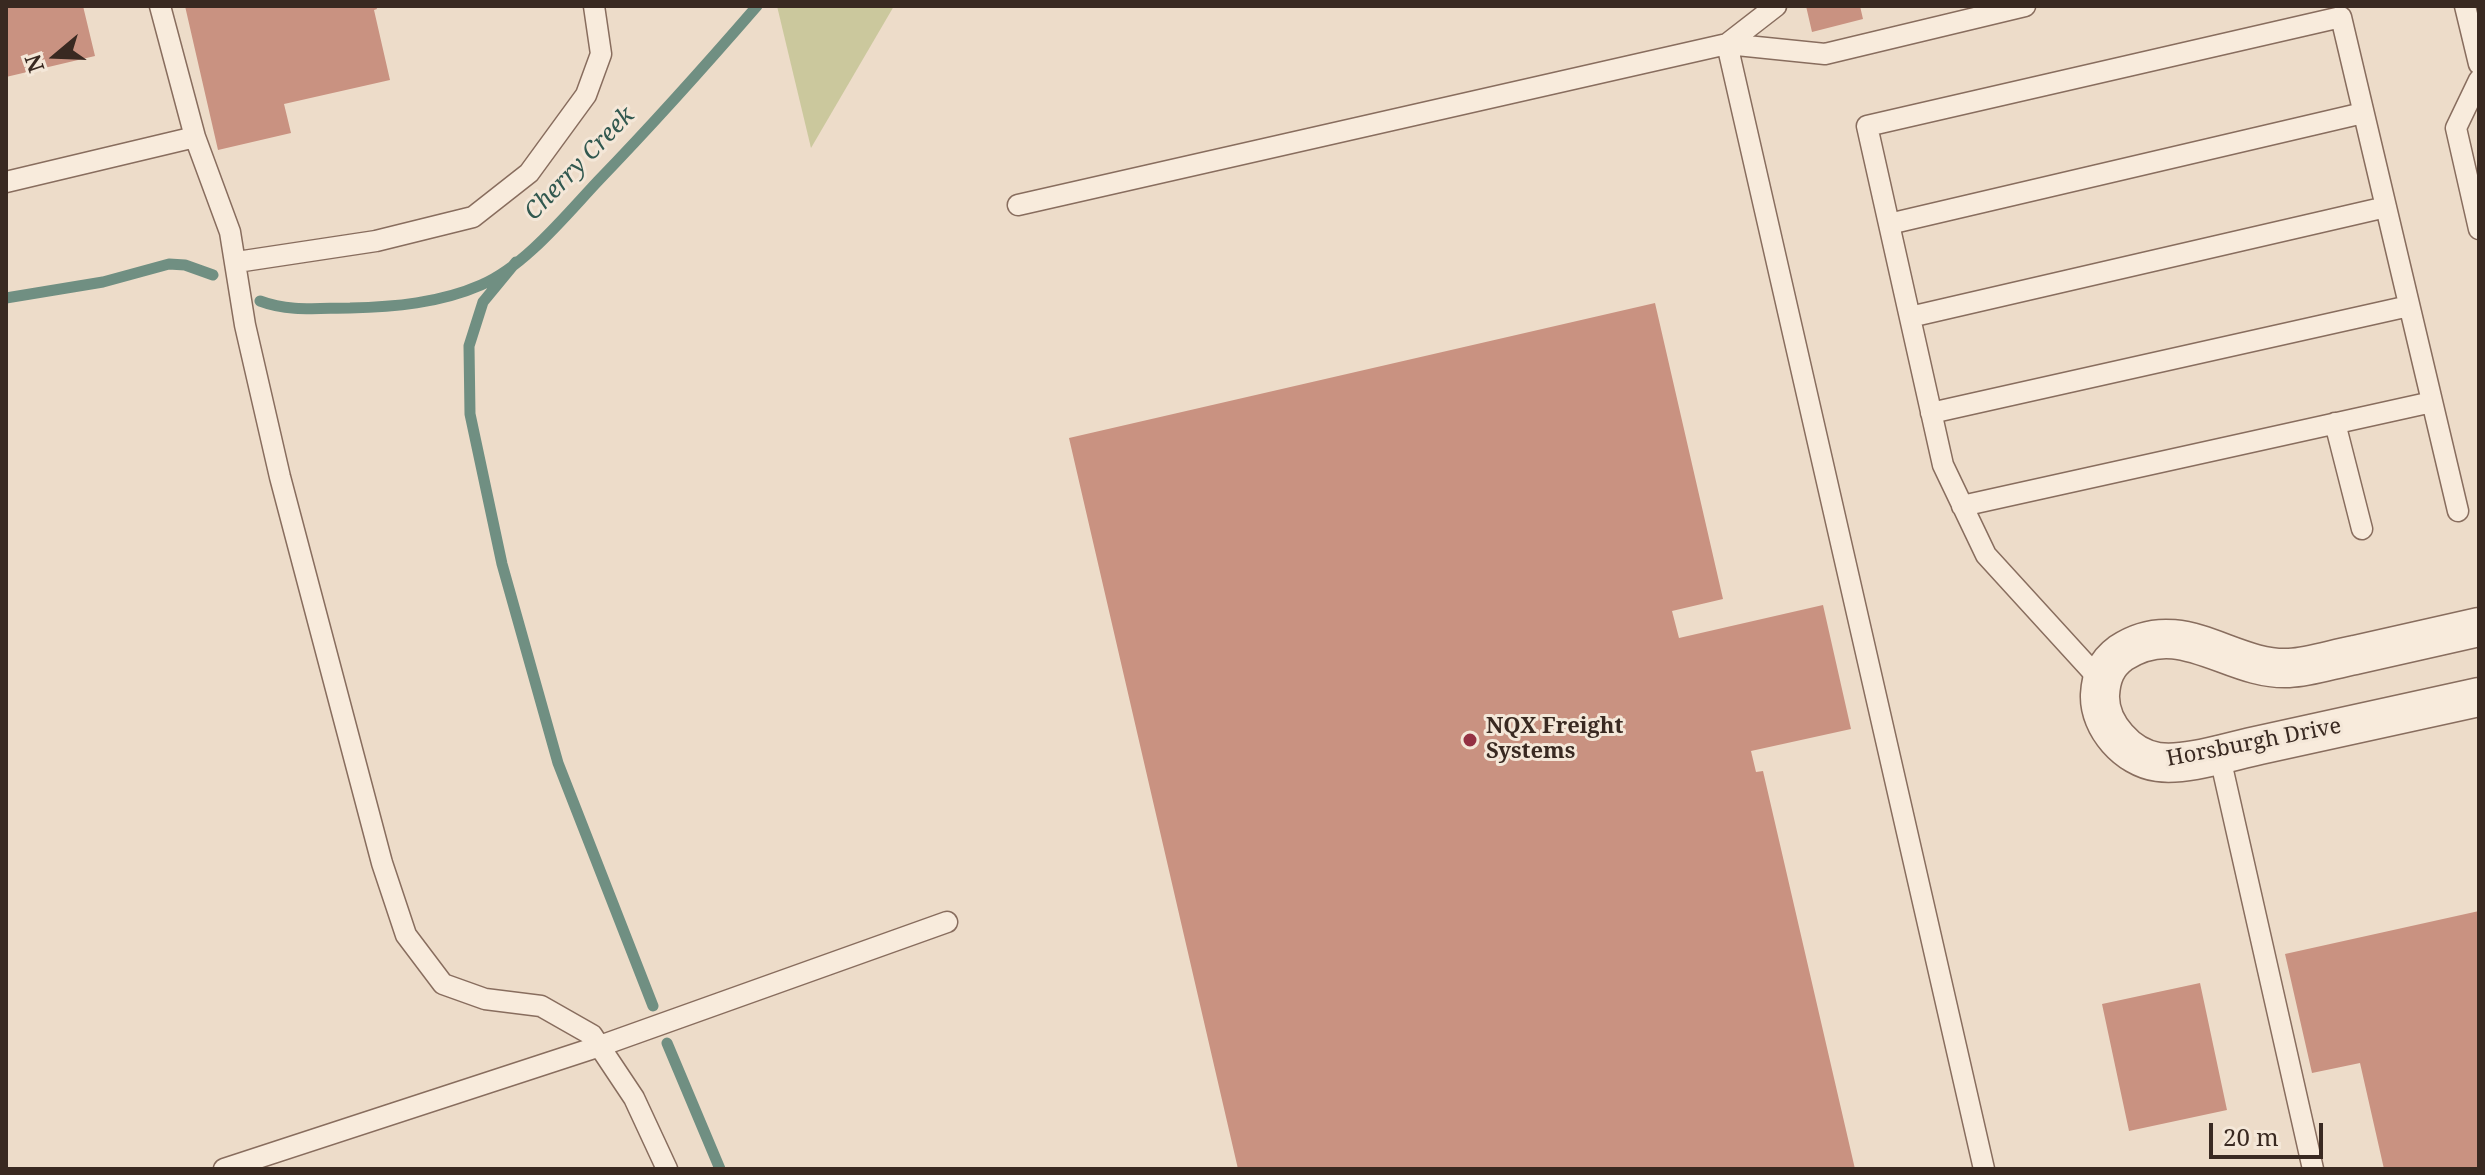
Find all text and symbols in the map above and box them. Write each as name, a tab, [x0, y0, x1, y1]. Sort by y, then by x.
north arrow	[16, 16, 96, 96]
text: N	[16, 51, 50, 77]
water label: Cherry Creek	[519, 102, 641, 226]
street label: Horsburgh Drive	[2164, 713, 2344, 773]
place label: NQX Freight Systems	[1486, 714, 1623, 766]
marker: NQX Freight Systems	[1461, 731, 1479, 749]
scale bar	[2213, 1107, 2327, 1157]
text: 20 m	[2223, 1120, 2279, 1153]

